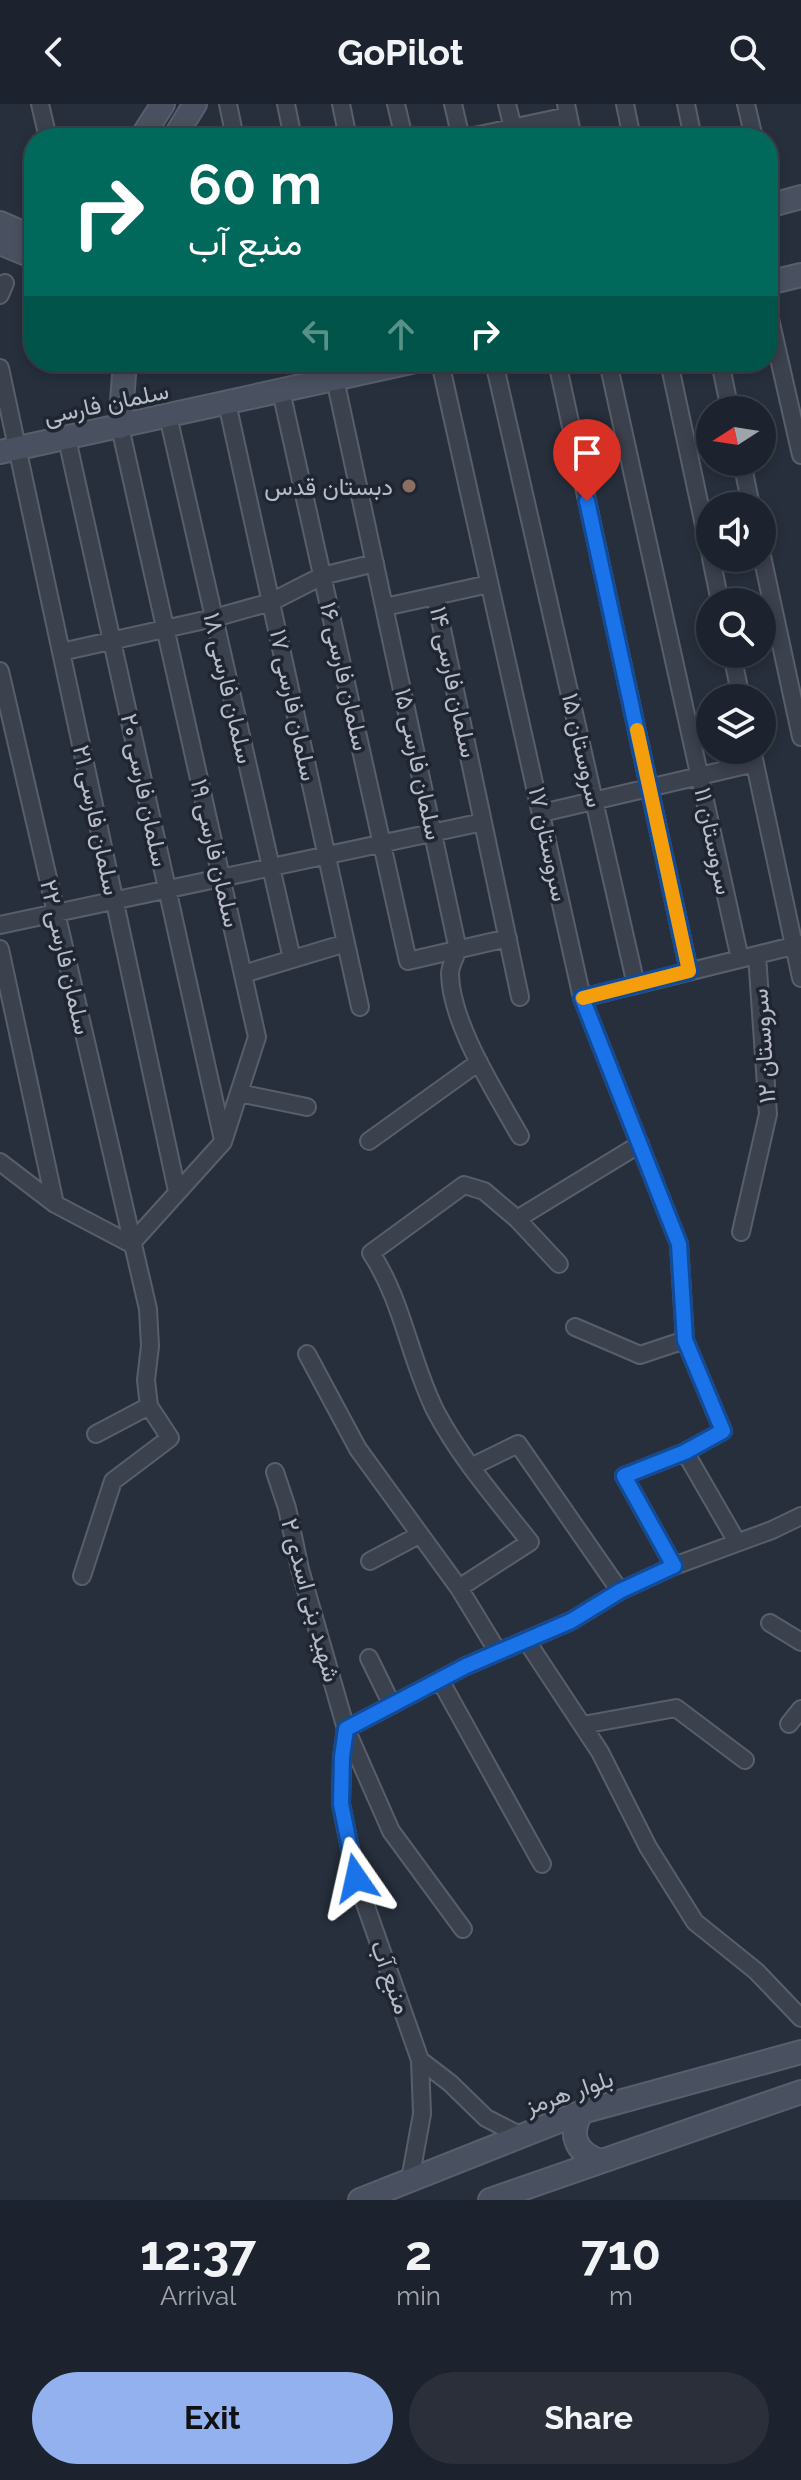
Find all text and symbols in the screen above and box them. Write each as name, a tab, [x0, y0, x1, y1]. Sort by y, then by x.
icon: back	[32, 30, 76, 74]
icon: search	[725, 30, 769, 74]
text: GoPilot	[338, 31, 463, 73]
text: 60 m	[188, 151, 322, 217]
icon: right	[56, 160, 160, 264]
text: منبع آب	[188, 221, 302, 263]
icon: left	[295, 312, 339, 356]
icon: ahead	[379, 312, 423, 356]
icon: right	[463, 312, 507, 356]
street label: سلمان فارسی	[41, 376, 171, 431]
north arrow	[696, 396, 776, 476]
map controls	[696, 396, 776, 764]
pin	[553, 419, 621, 501]
icon: arrive	[565, 431, 609, 475]
place label: دبستان قدس	[264, 472, 393, 501]
marker: دبستان قدس	[400, 477, 418, 495]
button: sound	[696, 492, 776, 572]
button: search	[696, 588, 776, 668]
street label: سلمان فارسی ۱۶	[313, 599, 376, 753]
street label: سلمان فارسی ۱۴	[423, 604, 484, 760]
street label: سلمان فارسی ۱۸	[197, 610, 260, 767]
street label: سلمان فارسی ۱۷	[263, 627, 324, 784]
button: layers	[696, 684, 776, 764]
street label: سلمان فارسی ۱۵	[388, 686, 449, 843]
street label: سروستان ۱۵	[555, 690, 610, 810]
street label: سلمان فارسی ۲۰	[114, 711, 175, 869]
street label: سلمان فارسی ۲۱	[66, 742, 127, 898]
street label: سلمان فارسی ۱۹	[184, 776, 247, 930]
street label: سروستان ۱۷	[522, 784, 575, 904]
street label: سروستان ۱۱	[687, 785, 740, 898]
street label: سلمان فارسی ۲۲	[33, 877, 98, 1038]
street label: سروستان ۱۲	[745, 988, 782, 1104]
street label: شهید بنی اسدی ۲	[274, 1515, 347, 1685]
position arrow	[314, 1836, 398, 1920]
street label: منبع آب	[362, 1936, 418, 2019]
street label: بلوار هرمز	[520, 2063, 617, 2122]
text: 12:37	[140, 2225, 256, 2281]
text: 2	[405, 2225, 432, 2281]
text: 710	[581, 2225, 661, 2281]
text: Arrival	[160, 2281, 236, 2311]
text: min	[396, 2281, 441, 2311]
text: m	[609, 2281, 633, 2311]
button: Exit	[32, 2372, 393, 2464]
button: Share	[409, 2372, 769, 2464]

